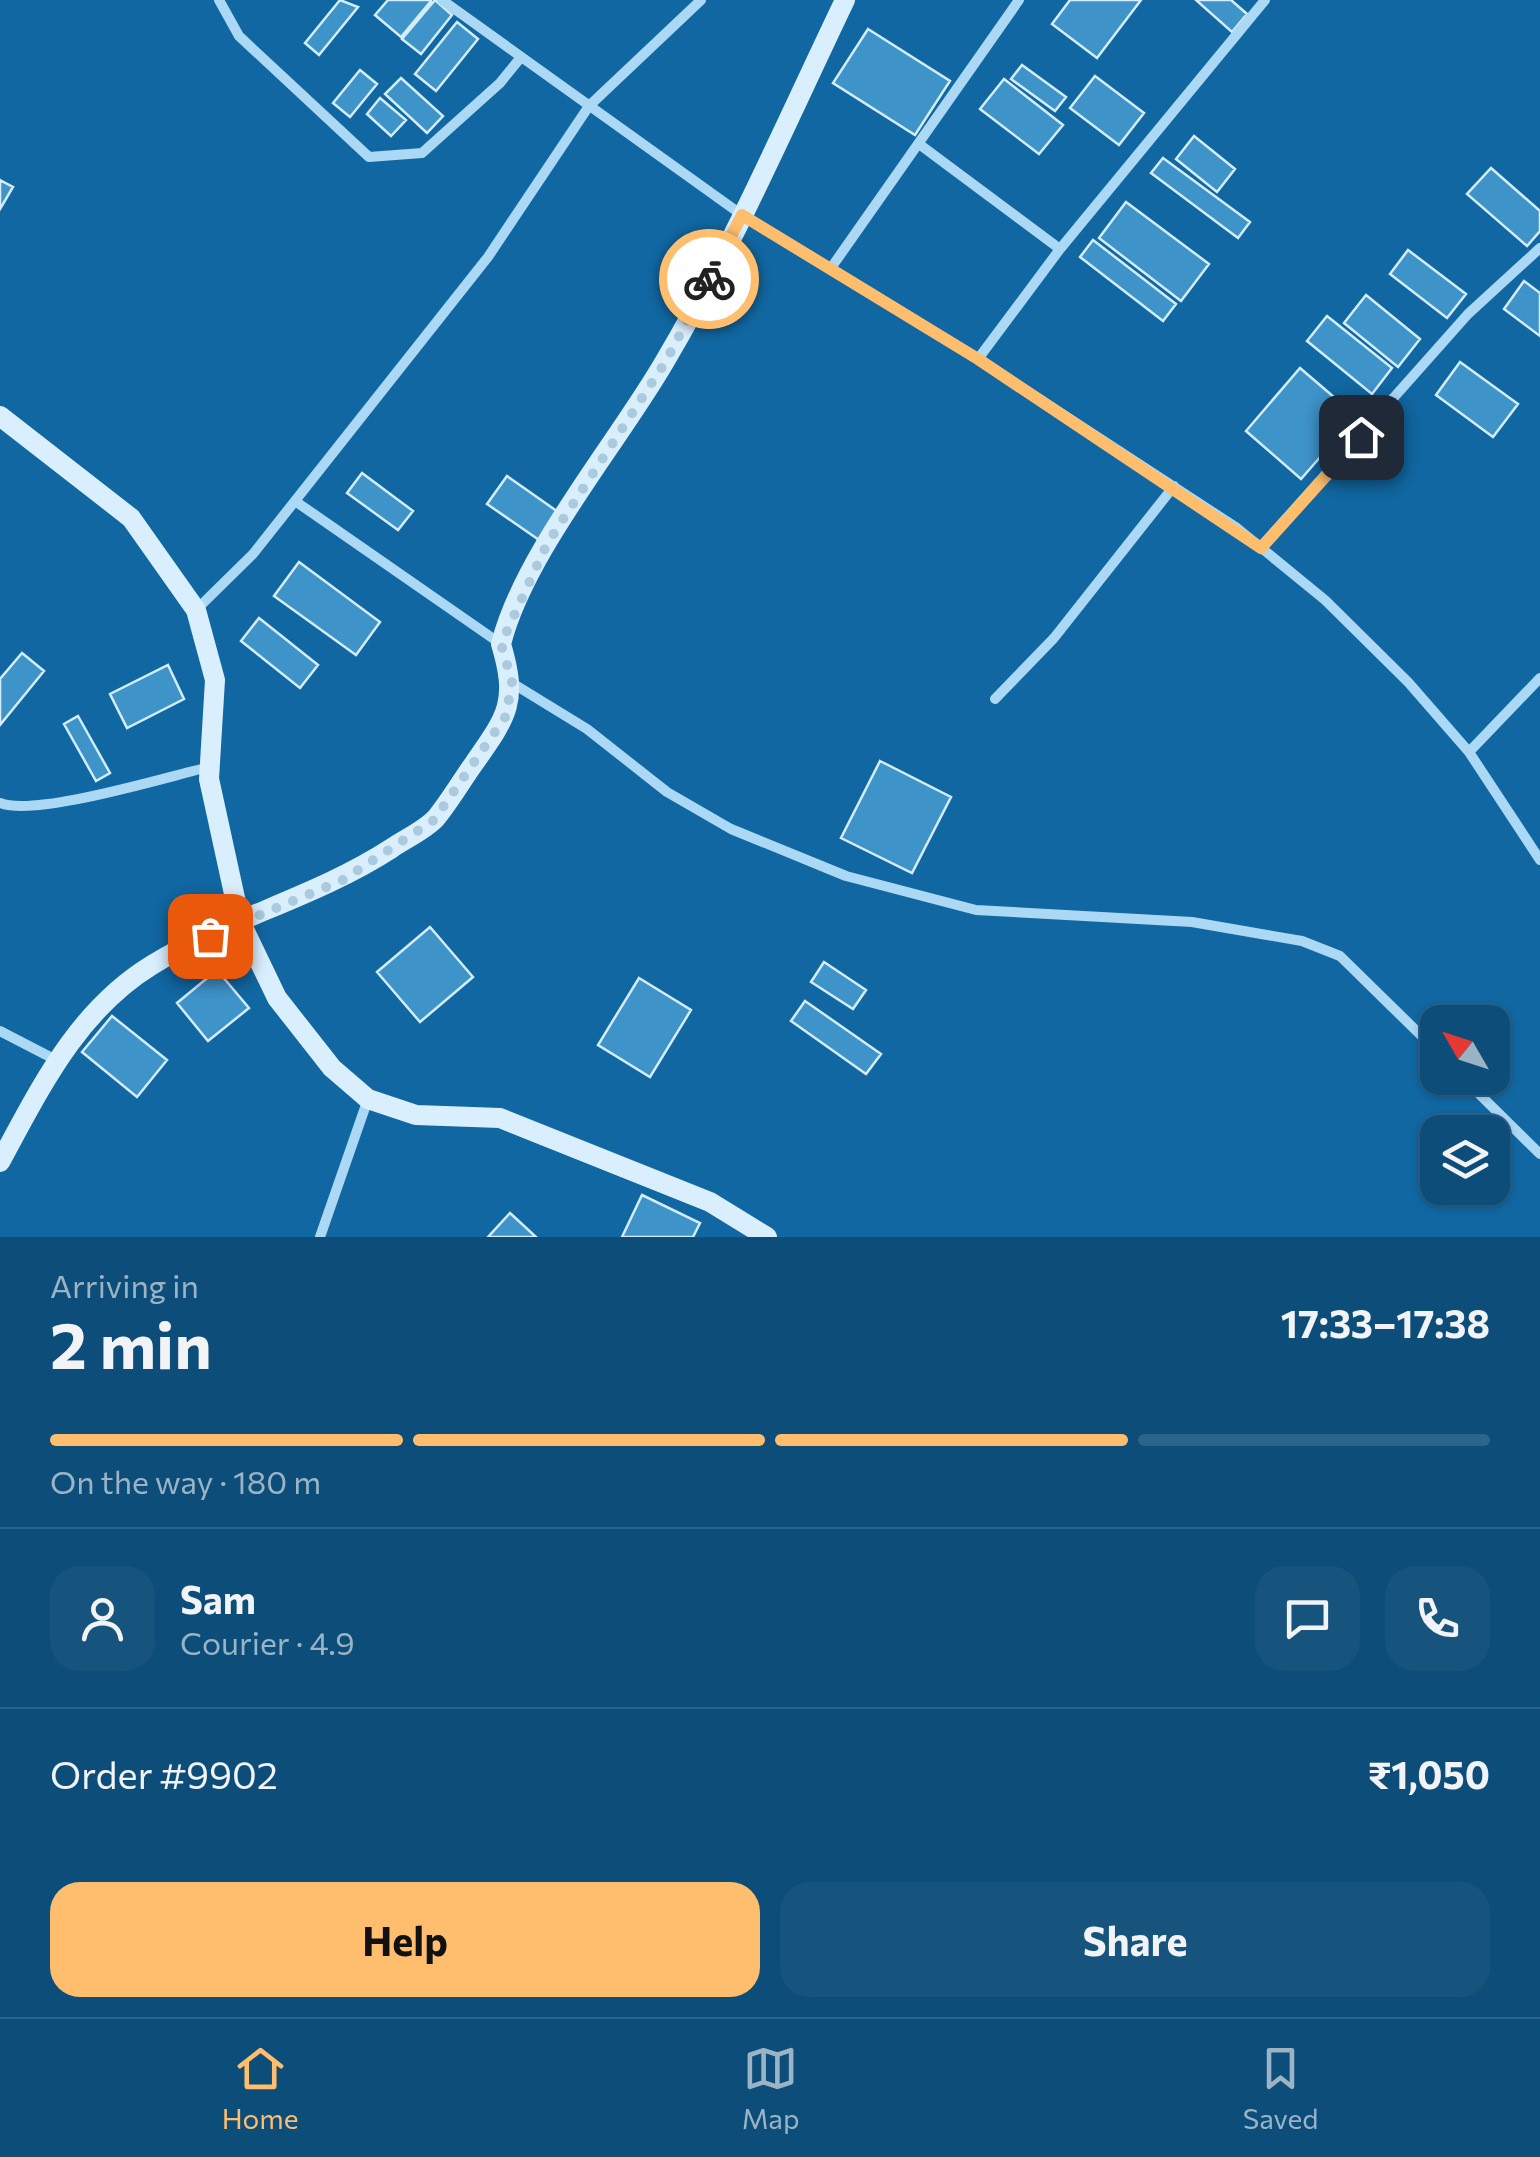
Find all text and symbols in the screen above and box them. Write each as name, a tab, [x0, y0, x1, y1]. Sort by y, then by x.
courier	[659, 229, 759, 329]
icon: bike	[682, 252, 737, 307]
pin	[1319, 395, 1404, 480]
icon: home	[1334, 410, 1389, 465]
pin	[168, 894, 253, 979]
icon: bag	[183, 909, 238, 964]
north arrow	[1420, 1005, 1510, 1095]
map controls	[1420, 1005, 1510, 1205]
button: layers	[1420, 1115, 1510, 1205]
text: Arriving in	[50, 1265, 199, 1305]
text: 17:33–17:38	[1281, 1299, 1490, 1346]
text: 2 min	[50, 1303, 212, 1382]
text: On the way · 180 m	[50, 1461, 321, 1501]
button: person	[50, 1566, 155, 1671]
button: chat	[1255, 1566, 1360, 1671]
button: phone	[1385, 1566, 1490, 1671]
text: Sam	[180, 1575, 256, 1622]
text: Courier · 4.9	[180, 1622, 355, 1662]
text: Order #9902	[50, 1750, 278, 1797]
text: ₹1,050	[1368, 1750, 1490, 1797]
button: Help	[50, 1882, 760, 1997]
button: Share	[780, 1882, 1490, 1997]
tab: Home	[222, 2041, 299, 2135]
tab: Map	[742, 2041, 800, 2135]
tab: Saved	[1243, 2041, 1318, 2135]

